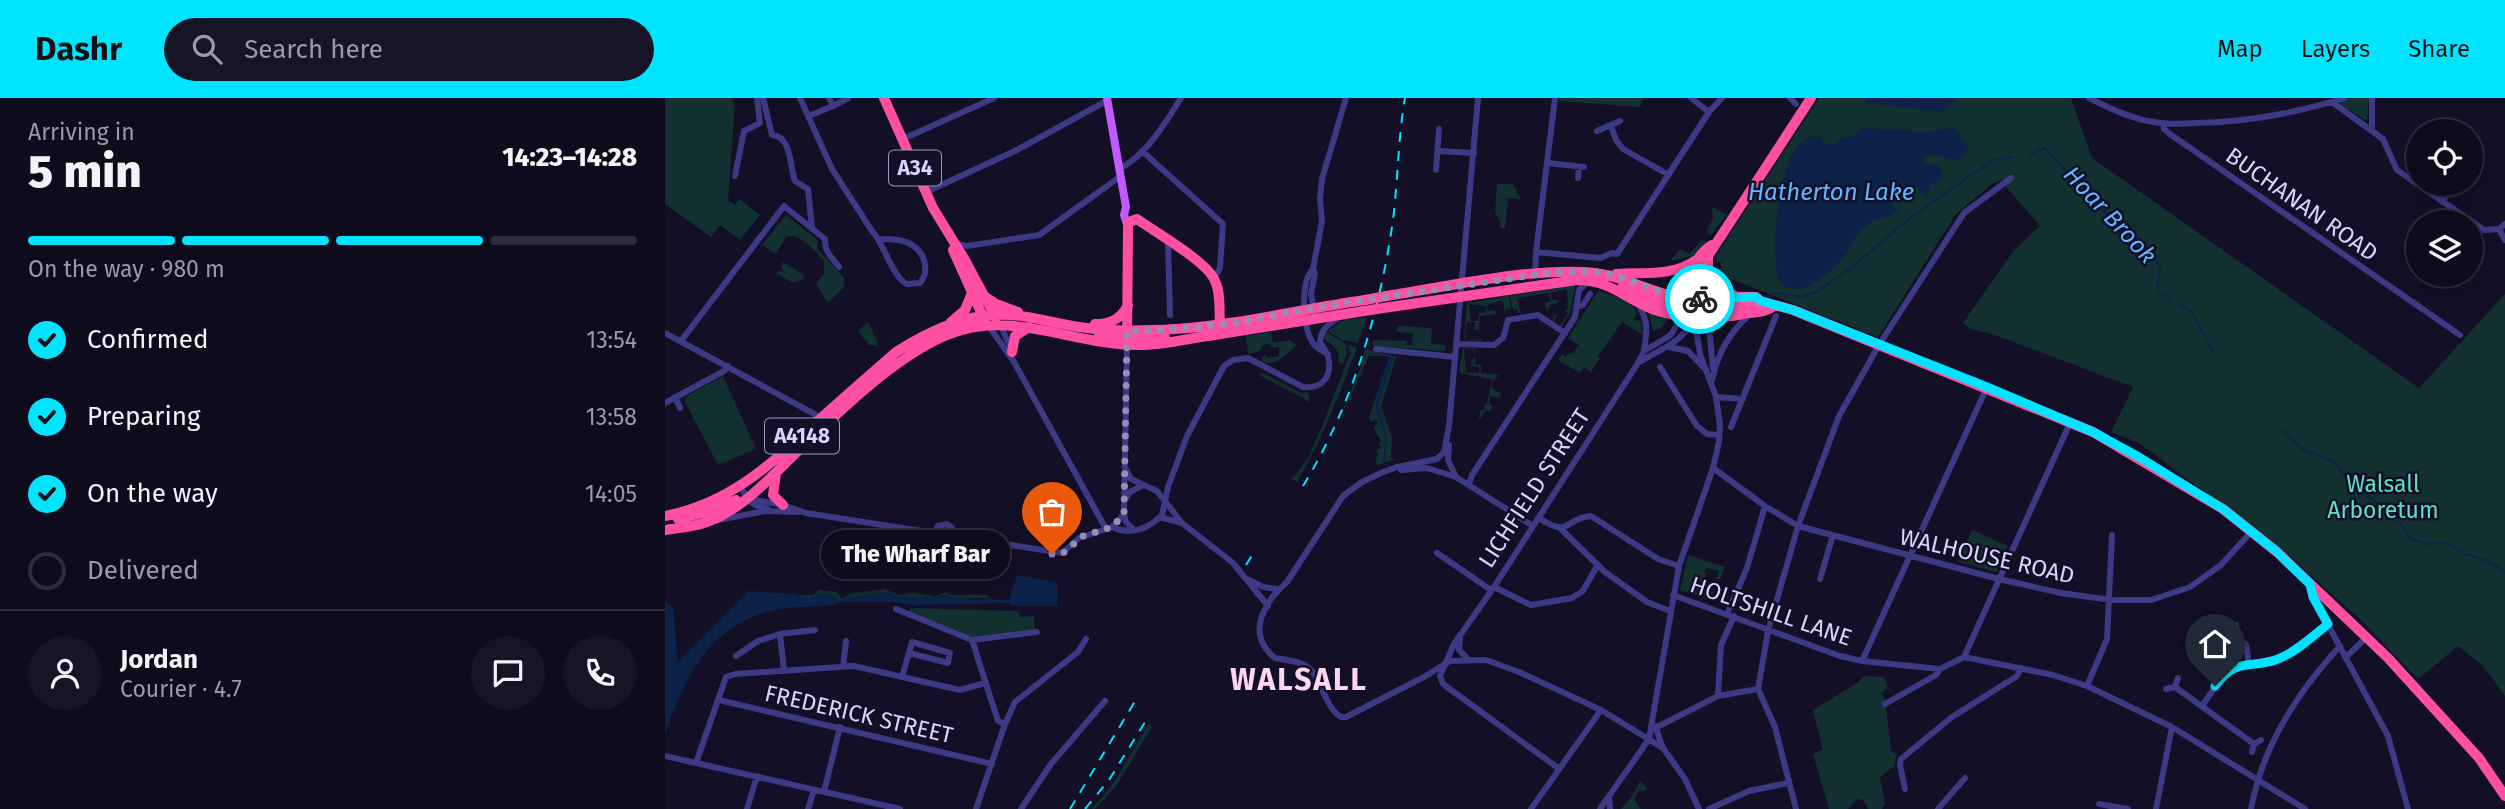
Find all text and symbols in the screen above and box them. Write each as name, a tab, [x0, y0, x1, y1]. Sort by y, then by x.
search box	[164, 18, 654, 81]
text: Dashr	[35, 29, 122, 69]
icon: search	[188, 30, 226, 68]
text: Search here	[244, 34, 383, 65]
text: Map	[2217, 35, 2263, 63]
text: Layers	[2301, 35, 2370, 63]
text: Share	[2408, 35, 2470, 63]
text: Arriving in	[28, 118, 135, 146]
map controls	[2406, 119, 2483, 287]
button: locate	[2406, 119, 2483, 196]
street label: BUCHANAN ROAD	[2221, 141, 2383, 267]
text: 14:23–14:28	[502, 142, 637, 173]
text: 5 min	[28, 144, 142, 199]
road number: A34	[889, 150, 941, 186]
water label: Hoar Brook	[2058, 161, 2162, 269]
water label: Hatherton Lake	[1748, 178, 1914, 206]
button: layers	[2406, 210, 2483, 287]
text: On the way · 980 m	[28, 255, 225, 283]
courier	[1665, 264, 1735, 334]
icon: bike	[1681, 280, 1719, 318]
icon: check	[28, 321, 66, 359]
text: Confirmed	[87, 324, 208, 355]
text: 13:54	[586, 326, 637, 354]
icon: check	[28, 398, 66, 436]
text: Preparing	[87, 401, 200, 432]
text: 13:58	[586, 403, 637, 431]
street label: LICHFIELD STREET	[1472, 403, 1596, 573]
road number: A4148	[765, 418, 839, 454]
park label: Walsall Arboretum	[2327, 470, 2439, 524]
icon: check	[28, 475, 66, 513]
text: On the way	[87, 478, 218, 509]
text: 14:05	[585, 480, 637, 508]
pin	[1022, 482, 1082, 554]
icon: bag	[1033, 493, 1071, 531]
street label: WALHOUSE ROAD	[1897, 522, 2077, 590]
callout: The Wharf Bar	[821, 530, 1010, 578]
text: The Wharf Bar	[841, 540, 990, 568]
text: Delivered	[87, 555, 199, 586]
street label: HOLTSHILL LANE	[1686, 570, 1856, 652]
pin	[2185, 614, 2245, 686]
icon: home	[2196, 625, 2234, 663]
button: person	[28, 636, 102, 710]
button: chat	[471, 636, 545, 710]
button: phone	[563, 636, 637, 710]
text: Jordan	[120, 644, 198, 675]
district label: WALSALL	[1230, 662, 1368, 698]
text: Courier · 4.7	[120, 675, 242, 703]
street label: FREDERICK STREET	[762, 679, 956, 749]

